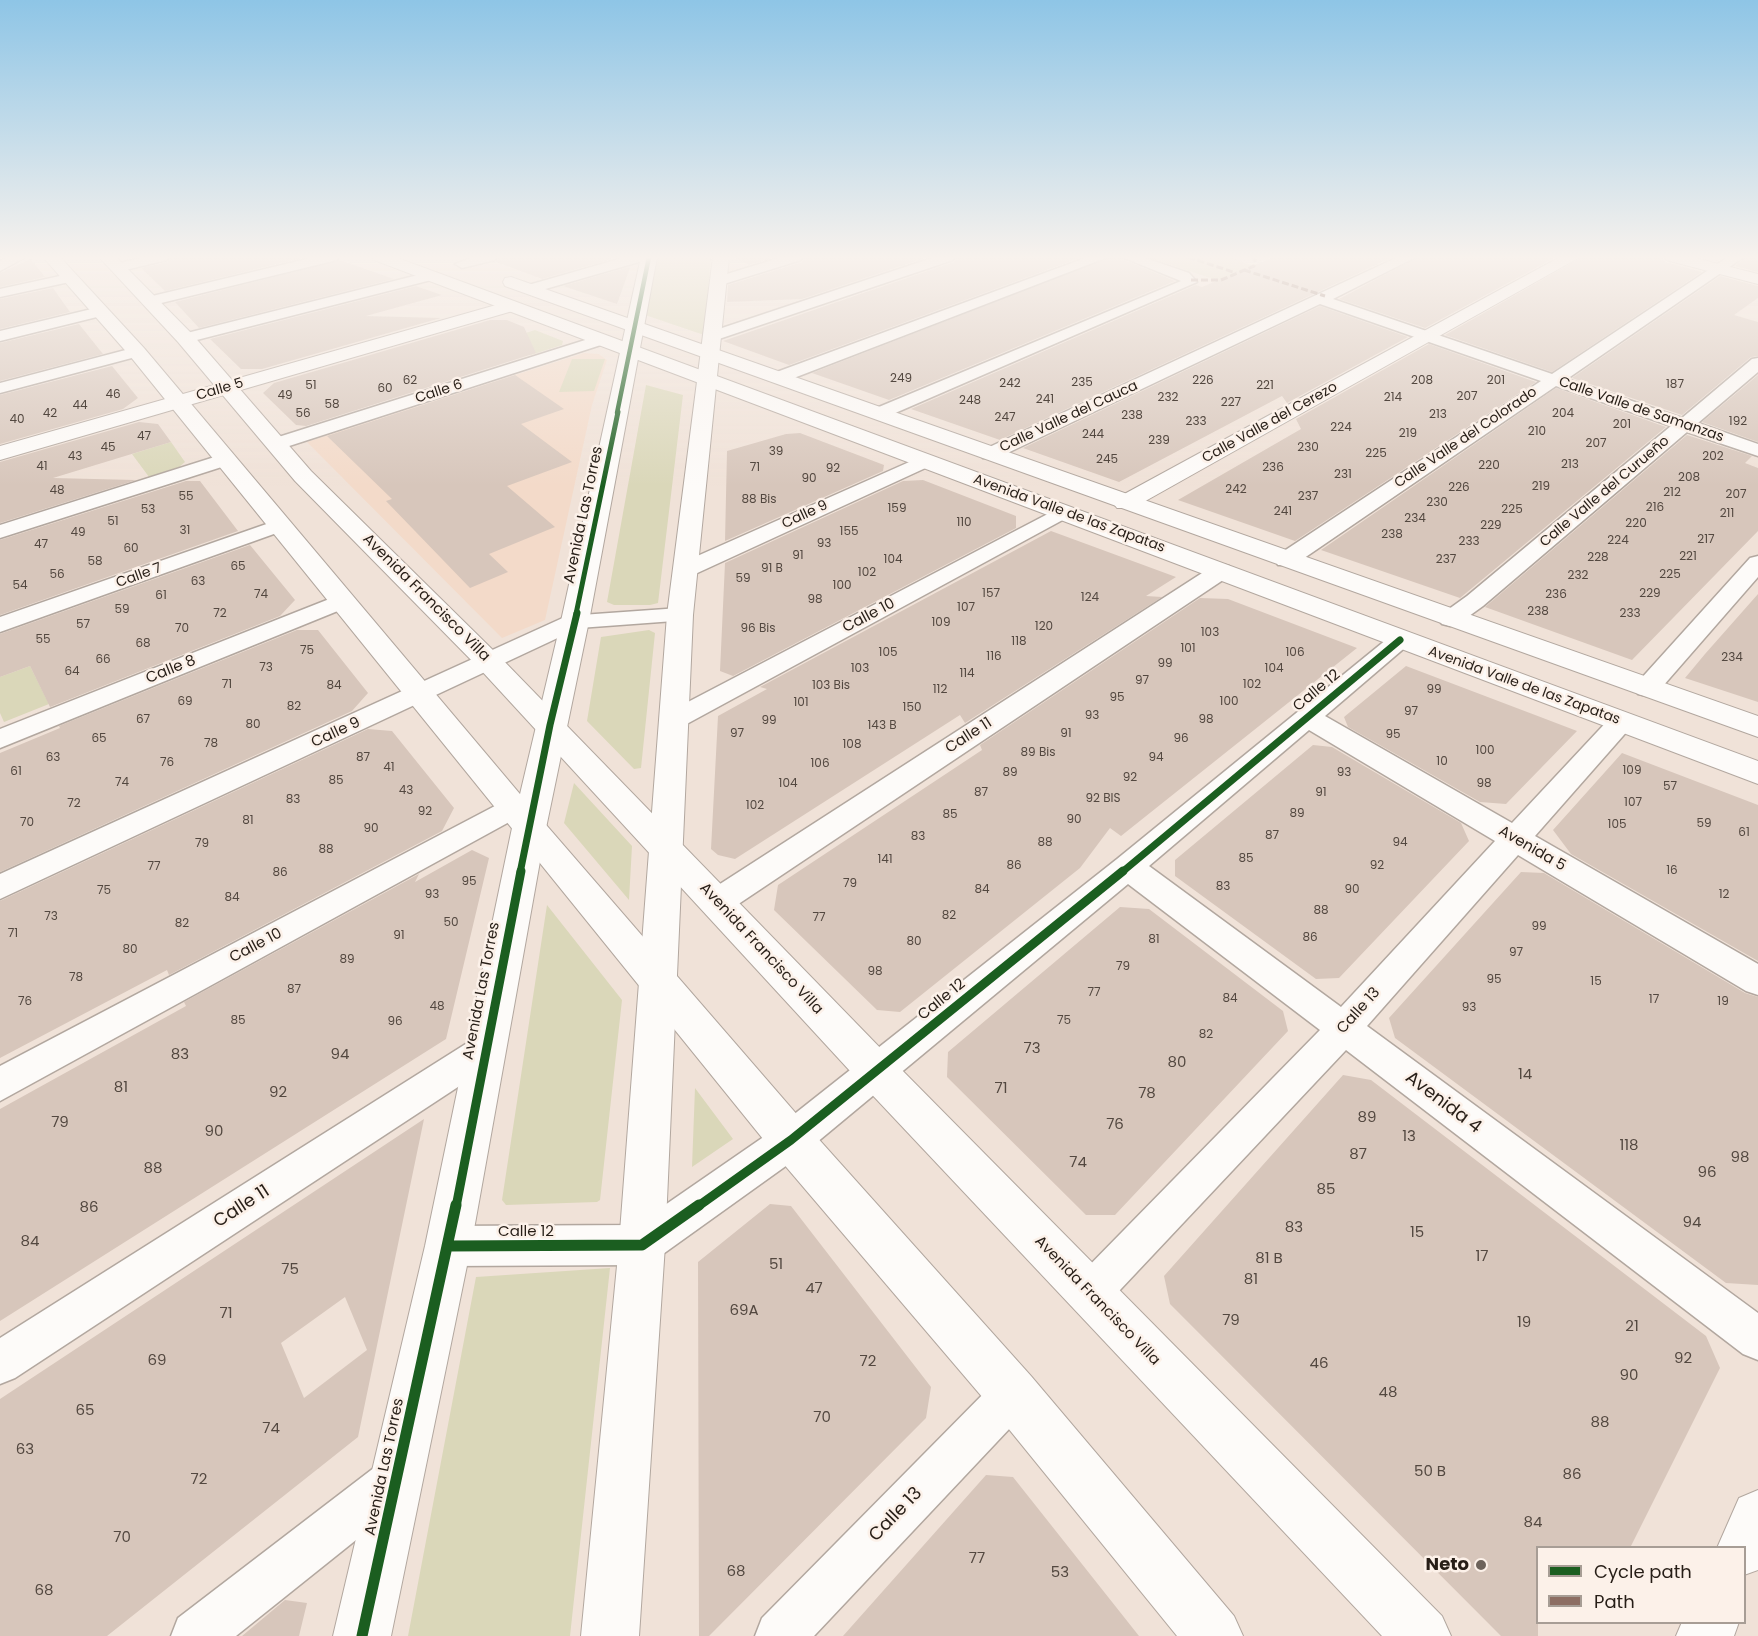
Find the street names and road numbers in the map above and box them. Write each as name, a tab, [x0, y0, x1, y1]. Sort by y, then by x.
street label: Calle Valle de Samanzas	[1556, 374, 1726, 446]
street label: Calle 5	[194, 375, 246, 405]
street label: Calle 6	[413, 377, 465, 407]
street label: Calle Valle del Cauca	[997, 378, 1141, 456]
street label: Calle Valle del Cerezo	[1200, 379, 1340, 467]
street label: Calle Valle del Colorado	[1391, 384, 1541, 492]
street label: Calle Valle del Curueño	[1537, 433, 1673, 551]
street label: Avenida Las Torres	[561, 445, 607, 585]
street label: Avenida Valle de las Zapatas	[971, 471, 1167, 557]
street label: Calle 9	[780, 497, 830, 533]
street label: Avenida Francisco Villa	[358, 530, 494, 666]
street label: Calle 7	[114, 560, 164, 592]
street label: Calle 10	[840, 595, 898, 637]
street label: Avenida Valle de las Zapatas	[1426, 643, 1622, 729]
street label: Calle 8	[144, 652, 198, 688]
street label: Calle 12	[1290, 666, 1344, 716]
street label: Calle 9	[309, 714, 363, 752]
street label: Calle 11	[942, 714, 996, 758]
street label: Avenida 5	[1495, 823, 1569, 875]
street label: Avenida Francisco Villa	[695, 880, 827, 1018]
street label: Avenida Las Torres	[460, 921, 504, 1061]
street label: Calle 10	[227, 925, 285, 967]
street label: Calle 12	[915, 975, 969, 1025]
street label: Calle 13	[1334, 984, 1384, 1038]
street label: Avenida 4	[1401, 1067, 1485, 1139]
street label: Calle 11	[210, 1181, 274, 1233]
street label: Calle 12	[498, 1223, 554, 1241]
street label: Avenida Francisco Villa	[1030, 1233, 1164, 1369]
street label: Avenida Las Torres	[362, 1397, 408, 1537]
street label: Calle 13	[865, 1483, 927, 1547]

